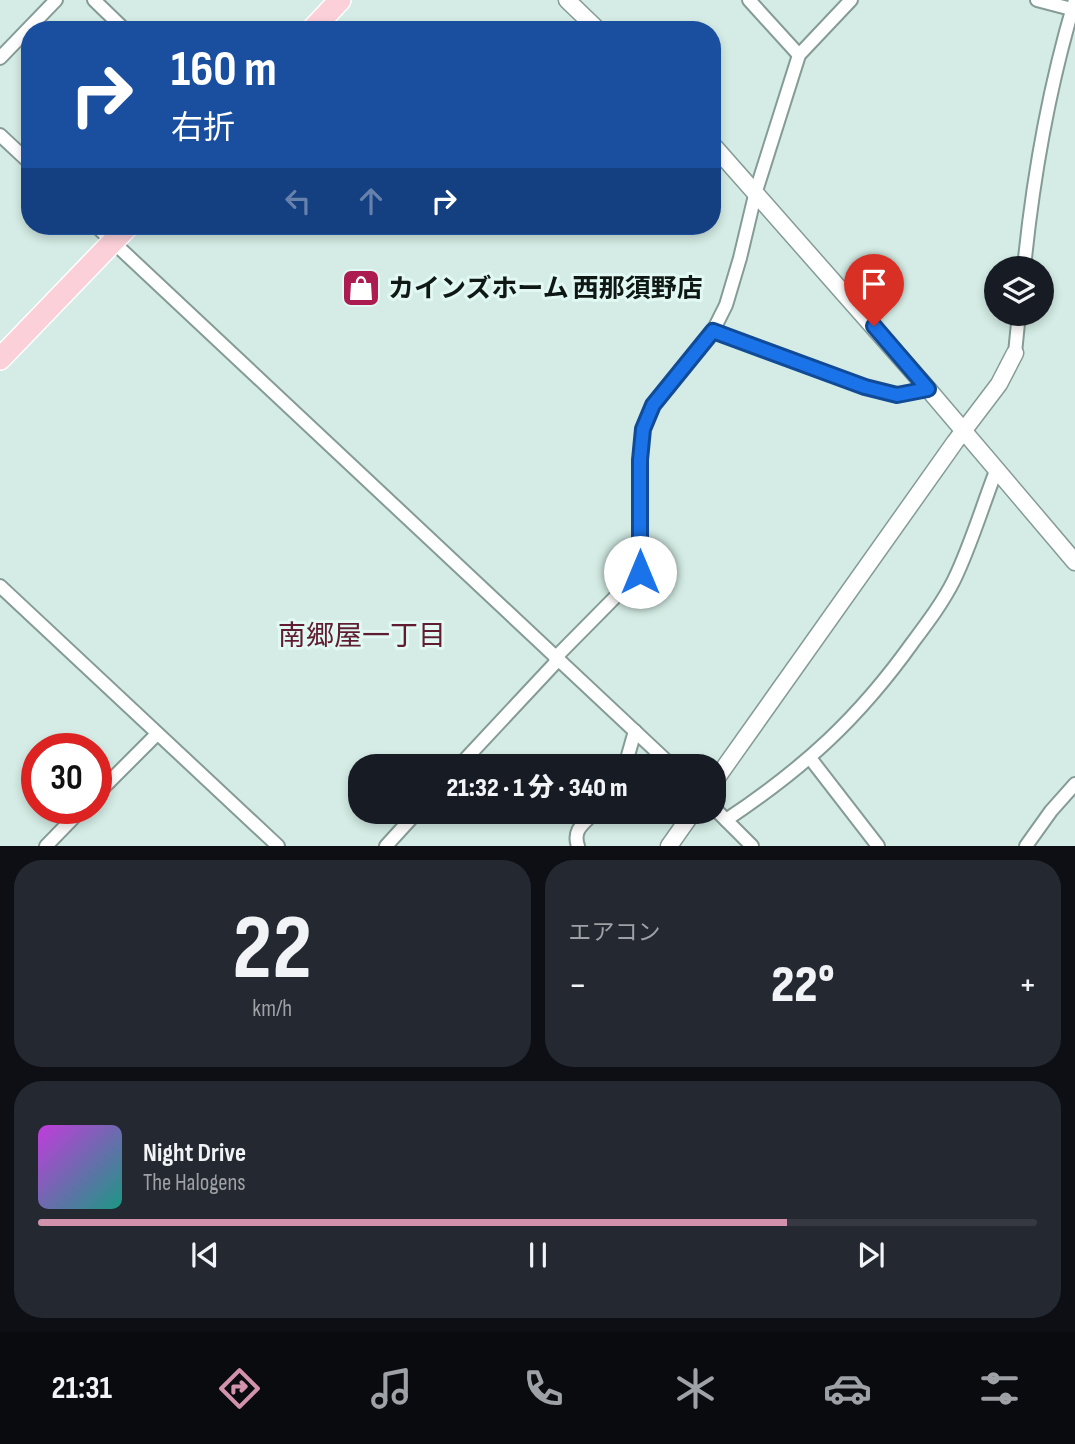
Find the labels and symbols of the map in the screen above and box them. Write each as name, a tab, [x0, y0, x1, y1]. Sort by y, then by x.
pin	[844, 254, 904, 326]
shop icon: カインズホーム 西那須野店	[340, 267, 382, 309]
place label: カインズホーム 西那須野店	[388, 274, 703, 305]
position arrow	[603, 535, 677, 609]
district label: 南郷屋一丁目	[278, 620, 446, 653]
speed limit sign: 30	[21, 733, 112, 824]

